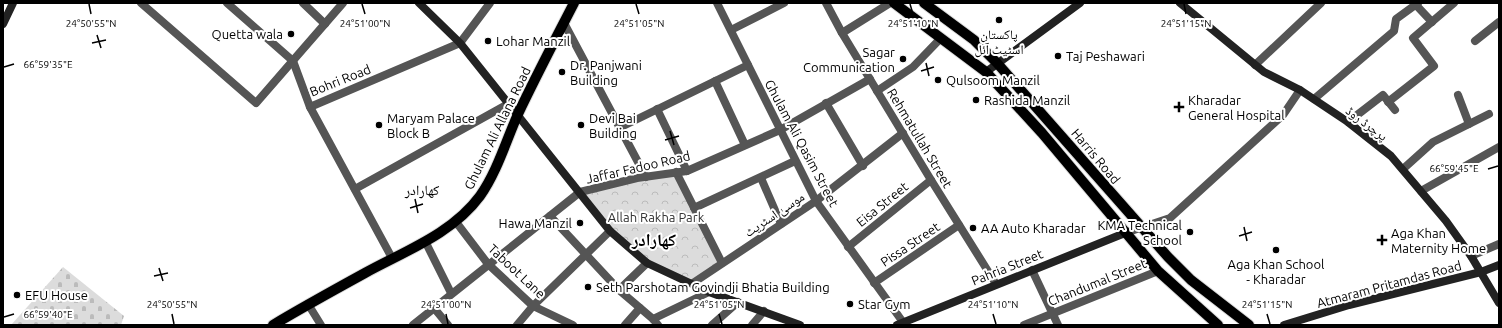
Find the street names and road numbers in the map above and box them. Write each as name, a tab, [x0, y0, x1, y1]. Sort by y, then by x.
street label: Bohri Road	[308, 61, 372, 99]
street label: Ghulam Ali Allana Road	[461, 64, 533, 192]
street label: Ghulam Ali Qasim Street	[762, 77, 841, 209]
street label: Rehmatullah Street	[885, 86, 955, 190]
street label: پرچرڈ روڈ	[1342, 103, 1391, 145]
street label: Harris Road	[1069, 126, 1123, 186]
street label: Jaffar Fadoo Road	[585, 148, 691, 186]
street label: Eisa Street	[853, 179, 911, 229]
street label: موسیٰ اسٹریٹ	[741, 189, 808, 241]
street label: Pissa Street	[878, 219, 942, 269]
street label: Taboot Lane	[486, 241, 548, 301]
street label: Pahria Street	[969, 246, 1045, 288]
street label: Chandumal Street	[1046, 256, 1148, 308]
street label: Atmaram Pritamdas Road	[1315, 258, 1463, 310]

